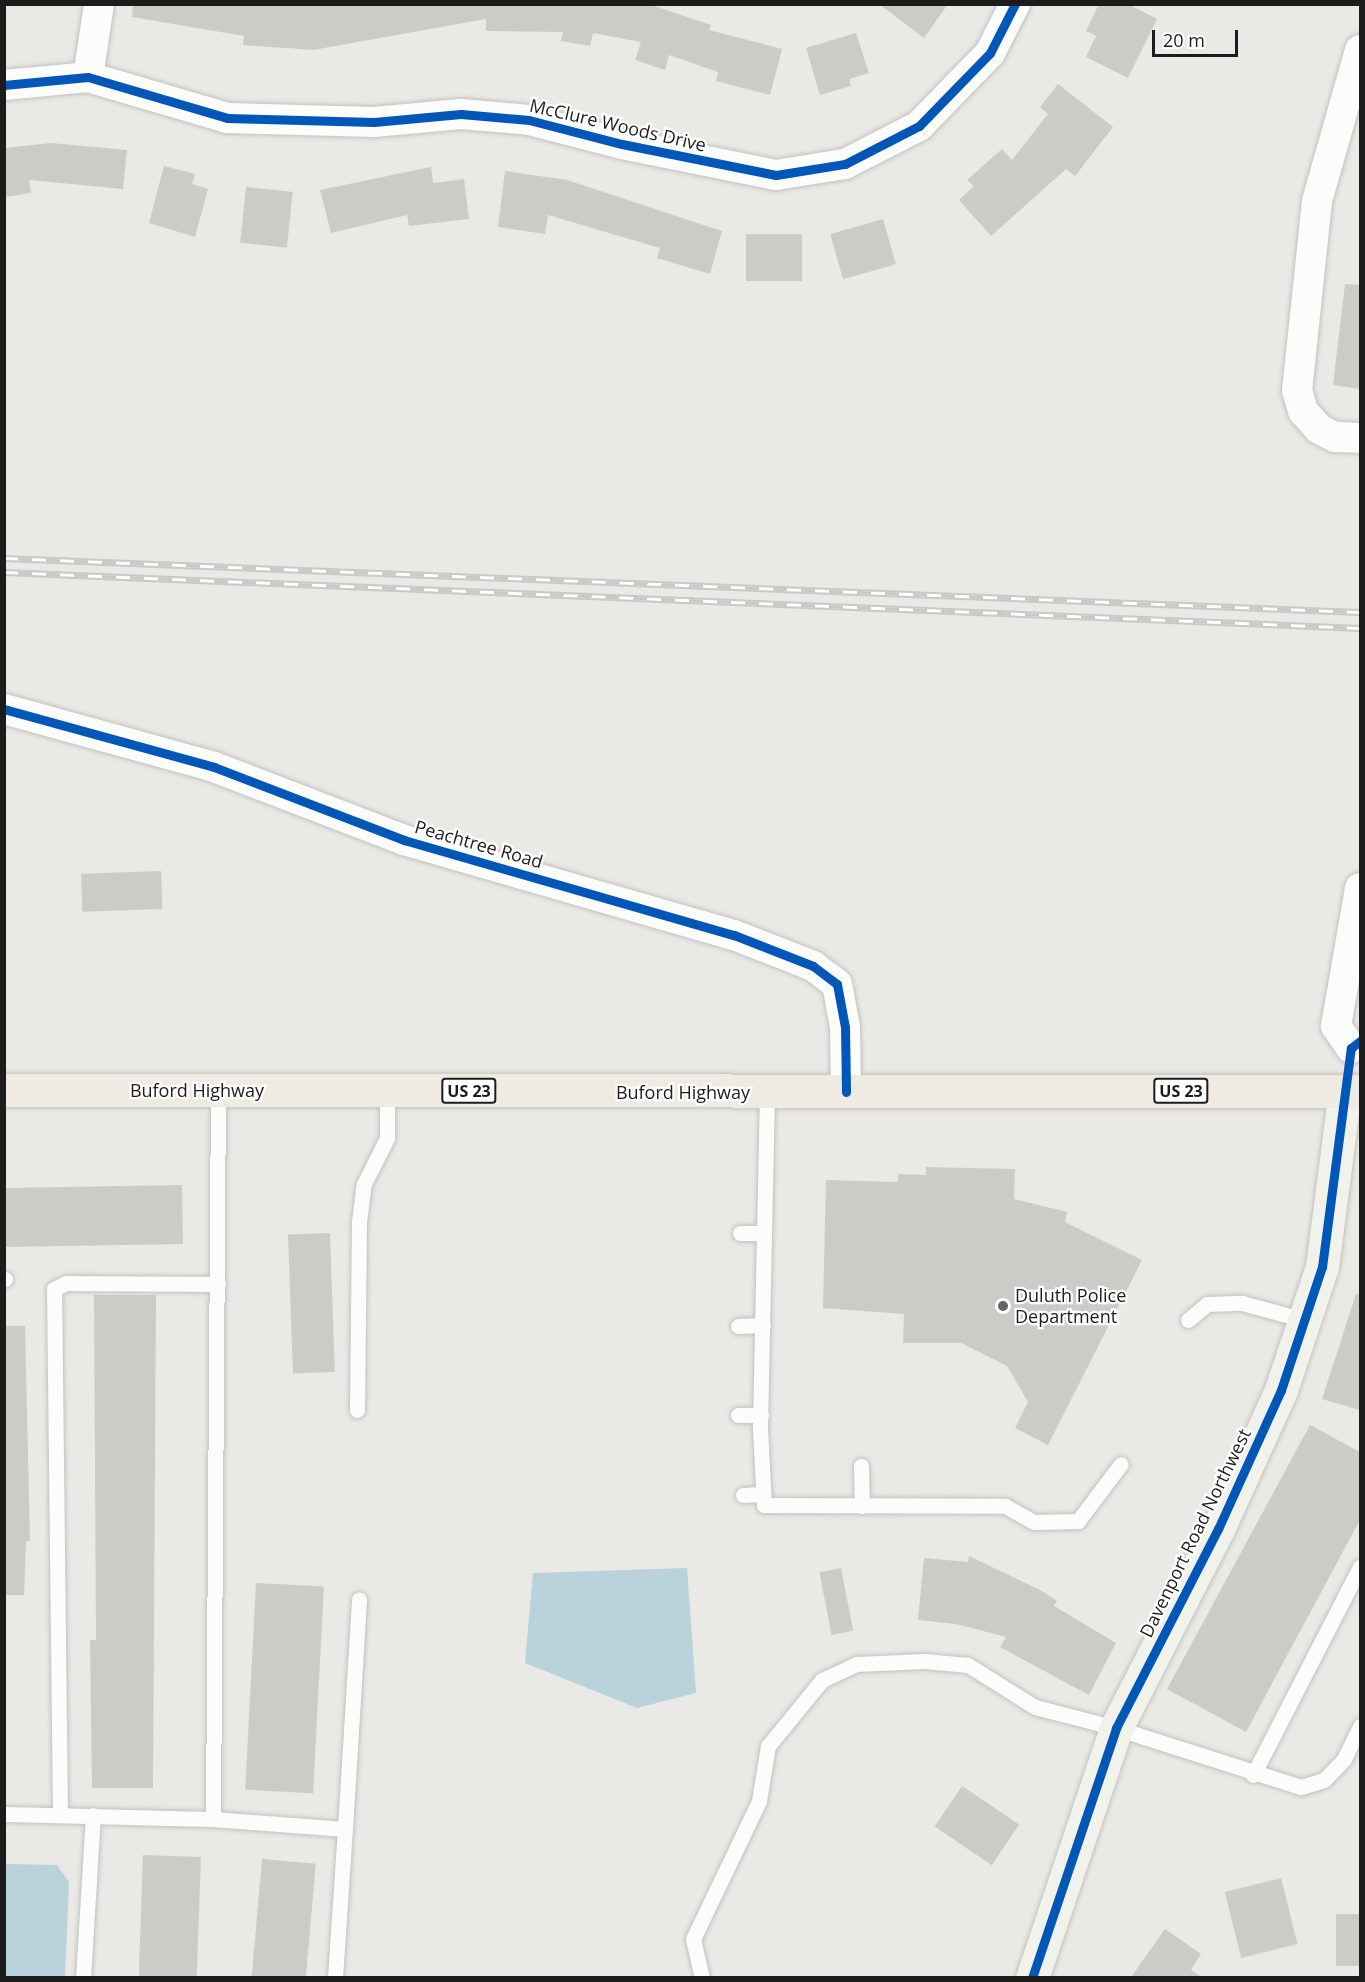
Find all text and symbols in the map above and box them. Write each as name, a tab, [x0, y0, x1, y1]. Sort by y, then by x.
scale bar	[1155, 18, 1240, 56]
text: 20 m	[1163, 28, 1205, 52]
street label: McClure Woods Drive	[528, 94, 708, 156]
street label: Peachtree Road	[412, 815, 546, 873]
road number: US 23	[440, 1078, 498, 1104]
road number: US 23	[1152, 1078, 1210, 1104]
street label: Buford Highway	[130, 1079, 264, 1101]
street label: Buford Highway	[616, 1081, 750, 1103]
place label: Duluth Police Department	[1015, 1285, 1126, 1328]
marker: Duluth Police Department	[996, 1299, 1010, 1313]
street label: Davenport Road Northwest	[1135, 1425, 1255, 1641]

